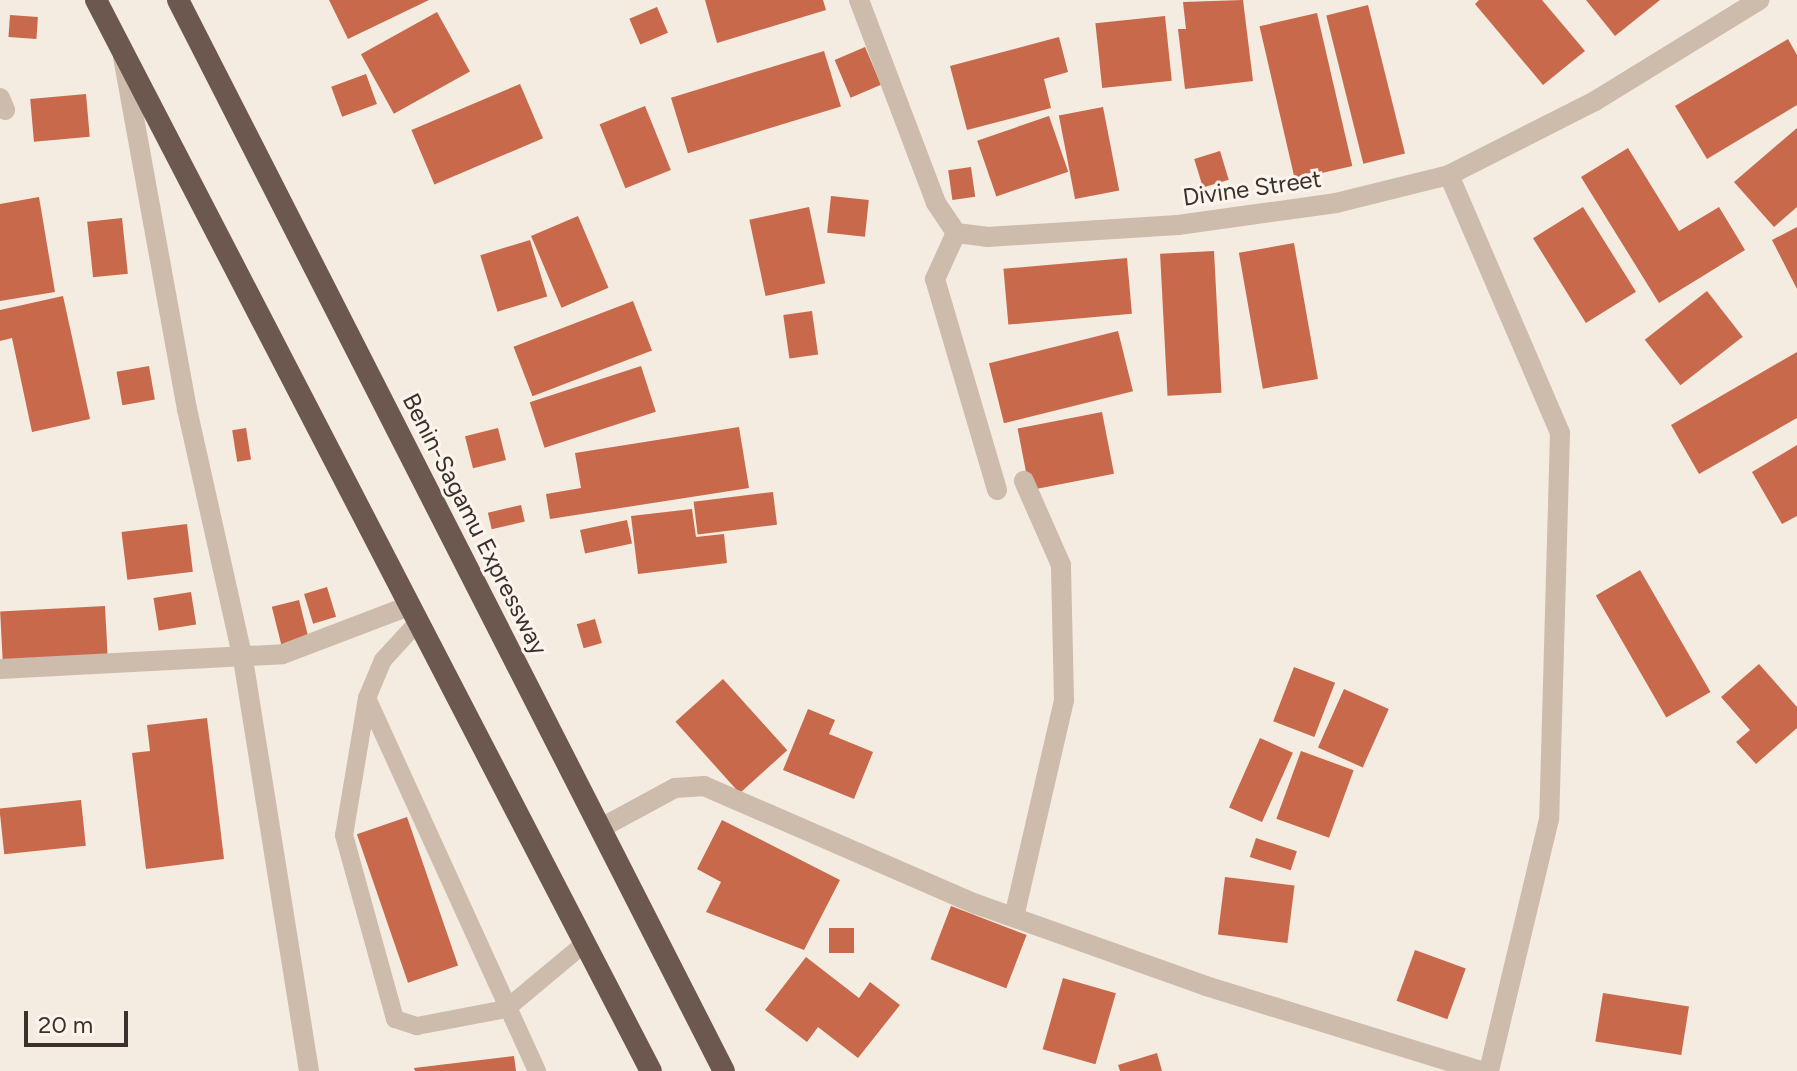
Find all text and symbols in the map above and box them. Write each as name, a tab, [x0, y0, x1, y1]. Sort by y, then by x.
street label: Divine Street	[1181, 164, 1323, 212]
street label: Benin-Sagamu Expressway	[396, 388, 554, 660]
scale bar	[28, 995, 132, 1045]
text: 20 m	[38, 1010, 93, 1039]

